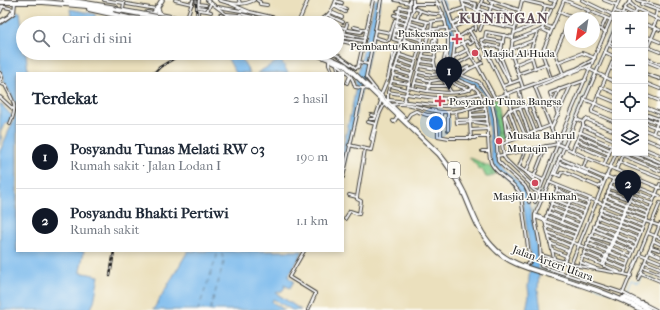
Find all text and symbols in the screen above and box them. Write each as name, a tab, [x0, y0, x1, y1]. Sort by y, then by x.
district label: KUNINGAN	[459, 9, 549, 27]
north arrow	[564, 12, 600, 48]
map controls	[612, 12, 648, 156]
button: +	[612, 12, 648, 48]
search box	[16, 16, 344, 60]
icon: search	[30, 27, 52, 49]
place label: Puskesmas Pembantu Kuningan	[350, 27, 449, 53]
text: Cari di sini	[62, 29, 132, 47]
marker: Puskesmas Pembantu Kuningan	[451, 33, 463, 45]
place label: Masjid Al Huda	[483, 47, 556, 60]
marker: Masjid Al Huda	[470, 48, 480, 58]
button: −	[612, 48, 648, 84]
pin: 1	[436, 57, 462, 90]
button: locate	[612, 84, 648, 120]
text: Terdekat	[32, 88, 98, 108]
text: 2 hasil	[293, 91, 328, 106]
marker: Posyandu Tunas Bangsa	[434, 95, 446, 107]
place label: Posyandu Tunas Bangsa	[449, 95, 562, 108]
your location	[426, 113, 446, 133]
button: layers	[612, 120, 648, 156]
place label: Musala Bahrul Mutaqin	[507, 129, 575, 155]
marker: Musala Bahrul Mutaqin	[494, 136, 504, 146]
text: Posyandu Tunas Melati RW 03	[70, 140, 265, 158]
text: 1	[43, 149, 47, 164]
text: 190 m	[296, 149, 328, 164]
text: Rumah sakit · Jalan Lodan I	[70, 158, 221, 173]
road number: 1	[448, 162, 460, 178]
pin: 2	[615, 170, 641, 203]
marker: Masjid Al Hikmah	[530, 178, 540, 188]
place label: Masjid Al Hikmah	[493, 190, 578, 203]
text: Posyandu Bhakti Pertiwi	[70, 204, 229, 222]
text: 2	[42, 213, 48, 228]
text: 1.1 km	[296, 213, 328, 228]
text: Rumah sakit	[70, 222, 139, 237]
street label: Jalan Arteri Utara	[510, 243, 596, 284]

